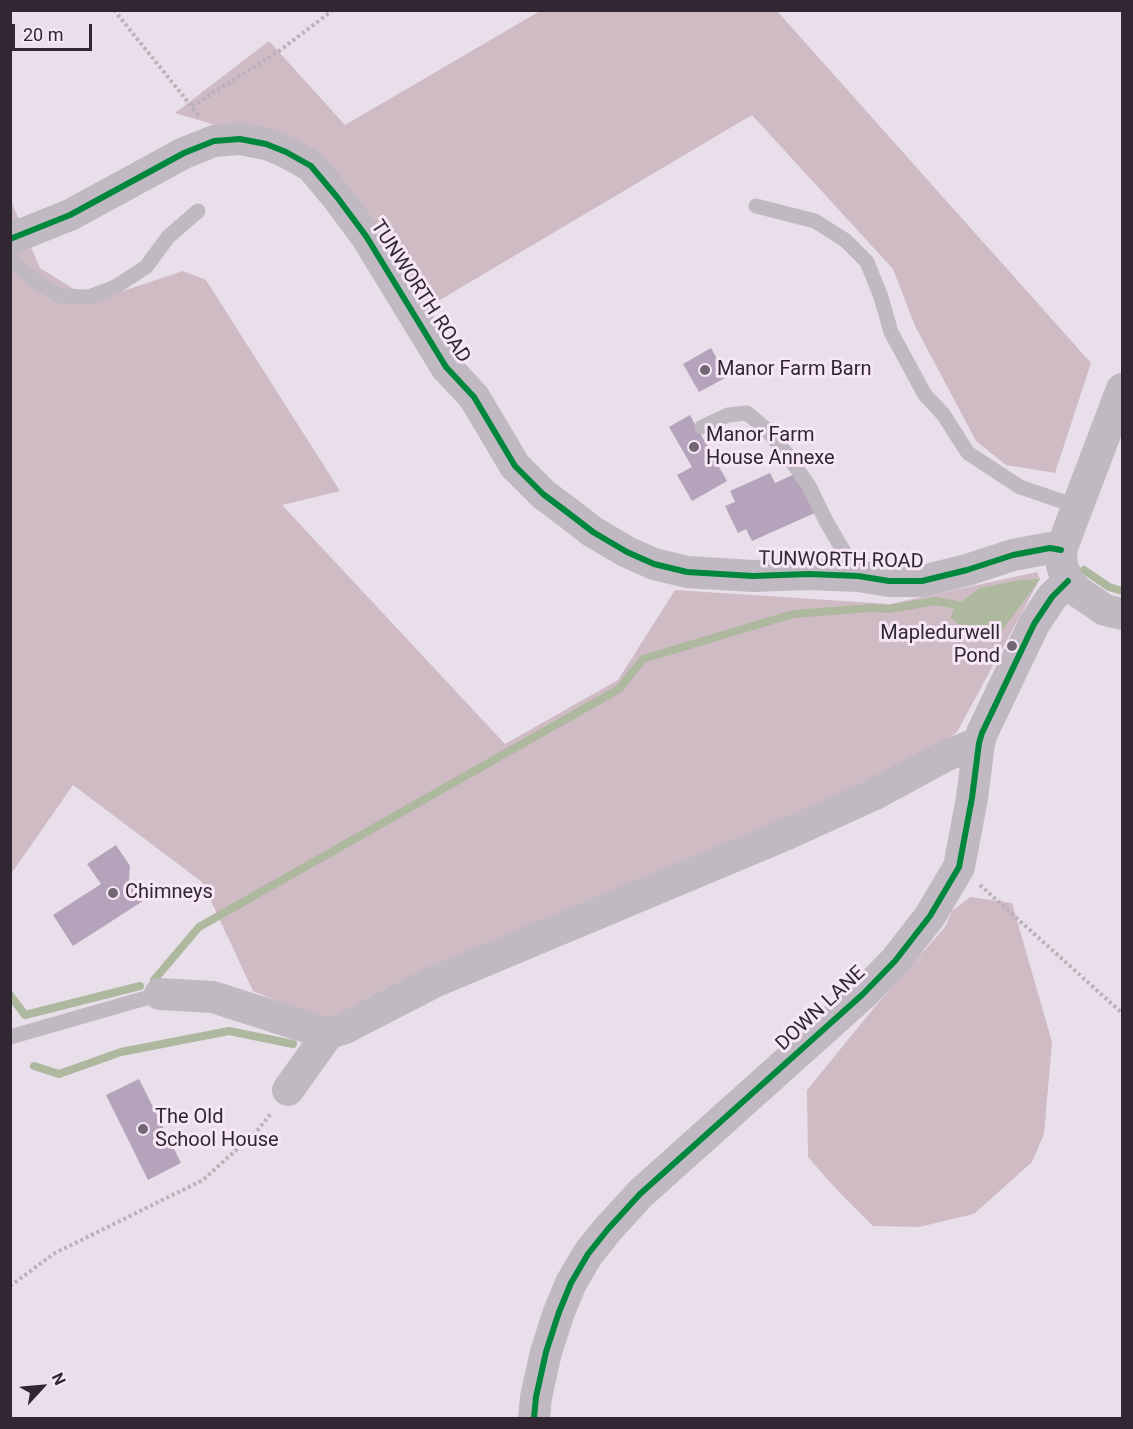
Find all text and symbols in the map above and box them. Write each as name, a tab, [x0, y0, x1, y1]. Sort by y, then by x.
scale bar	[15, 12, 94, 50]
text: 20 m	[23, 24, 63, 45]
street label: TUNWORTH ROAD	[365, 216, 475, 368]
place label: Manor Farm Barn	[717, 358, 872, 382]
marker: Manor Farm Barn	[698, 363, 712, 377]
place label: Manor Farm House Annexe	[706, 424, 835, 471]
marker: Manor Farm House Annexe	[687, 440, 701, 454]
street label: TUNWORTH ROAD	[758, 548, 924, 574]
place label: Mapledurwell Pond	[880, 622, 1000, 669]
marker: Mapledurwell Pond	[1005, 639, 1019, 653]
place label: Chimneys	[125, 881, 213, 905]
marker: Chimneys	[106, 886, 120, 900]
street label: DOWN LANE	[771, 962, 871, 1056]
place label: The Old School House	[155, 1106, 279, 1153]
marker: The Old School House	[136, 1122, 150, 1136]
north arrow	[12, 1357, 72, 1417]
text: N	[48, 1370, 70, 1388]

